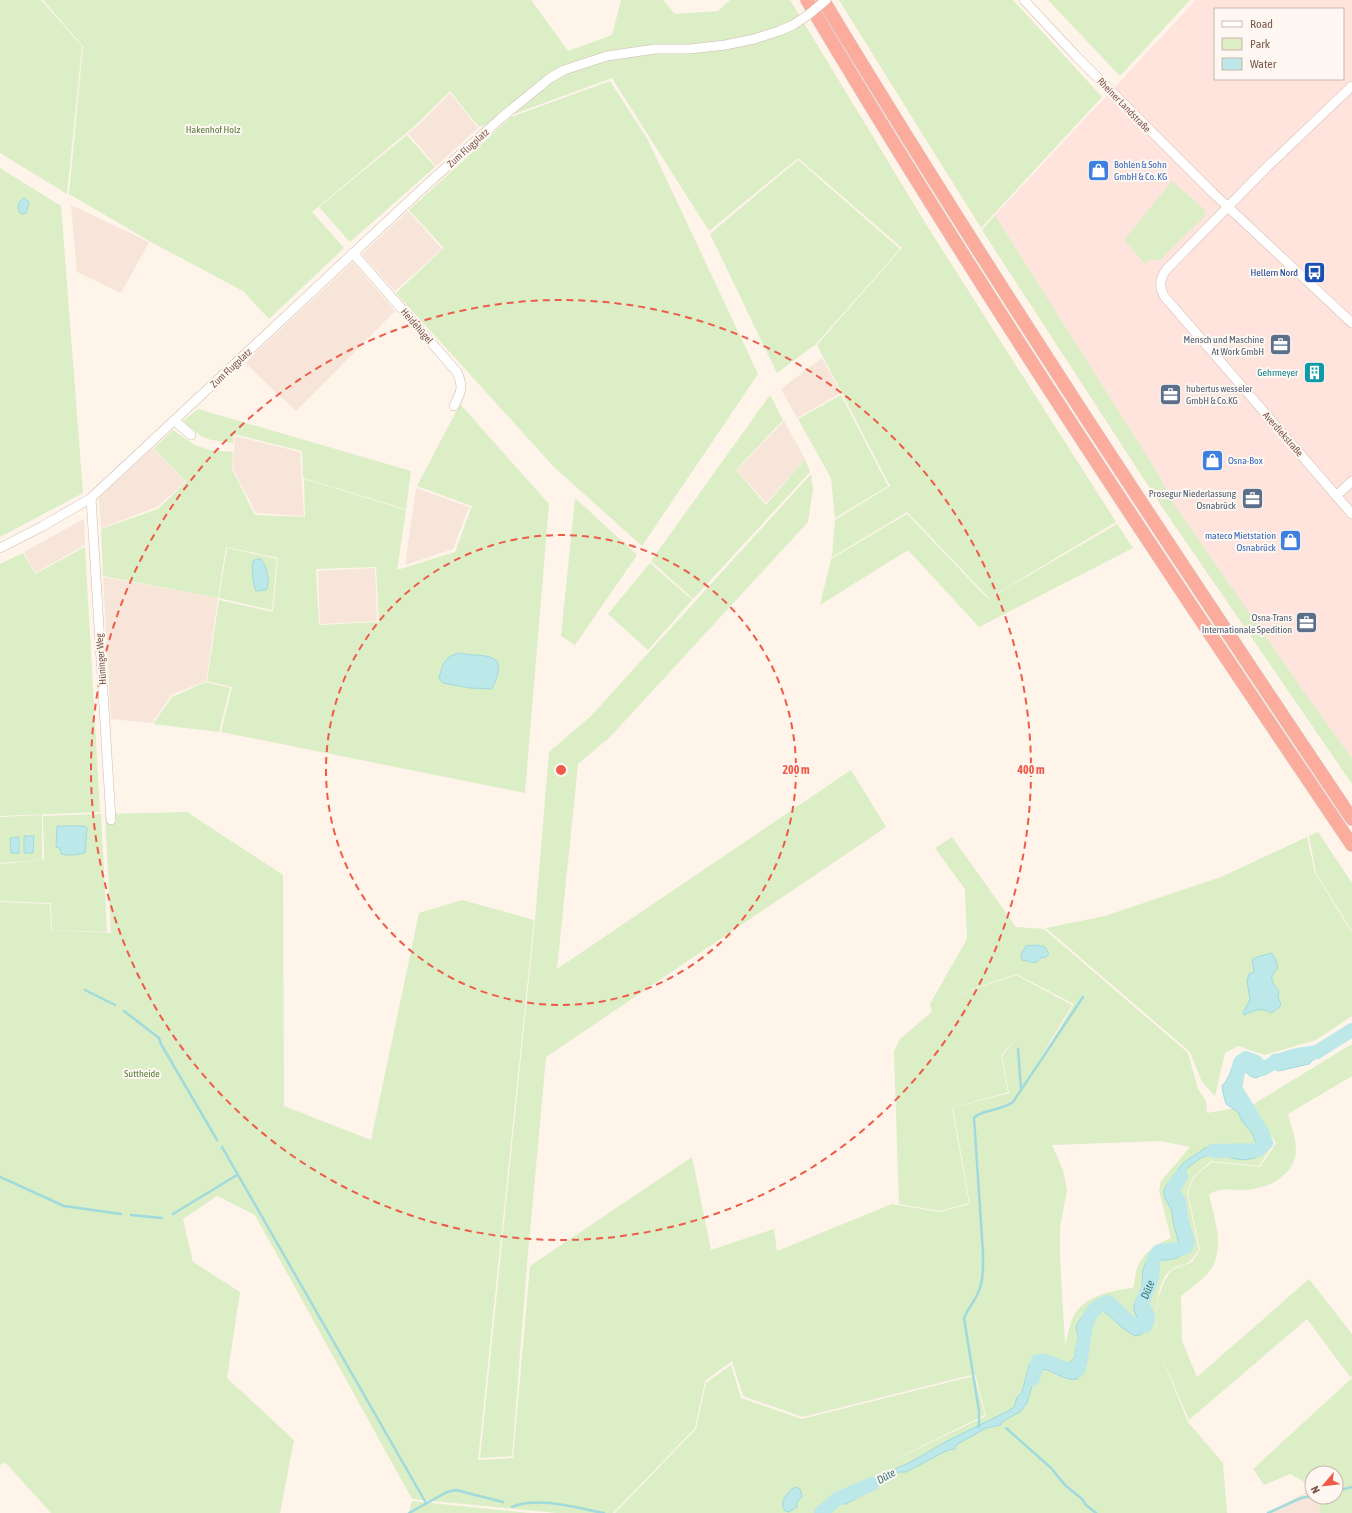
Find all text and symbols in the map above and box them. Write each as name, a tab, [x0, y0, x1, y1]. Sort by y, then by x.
legend	[1214, 8, 1344, 80]
text: Road	[1250, 17, 1273, 31]
text: Park	[1250, 37, 1271, 51]
text: Water	[1250, 57, 1277, 71]
street label: Rheiner Landstraße	[1095, 75, 1153, 135]
park label: Hakenhof Holz	[186, 124, 241, 135]
street label: Zum Flugplatz	[445, 126, 491, 170]
shop icon: Bohlen & Sohn GmbH & Co. KG	[1085, 157, 1111, 183]
place label: Bohlen & Sohn GmbH & Co. KG	[1114, 159, 1167, 182]
bus stop icon: Hellern Nord	[1301, 259, 1327, 285]
place label: Hellern Nord	[1250, 267, 1298, 278]
street label: Heidehügel	[399, 306, 435, 346]
office icon: Mensch und Maschine At Work GmbH	[1267, 332, 1293, 358]
place label: Mensch und Maschine At Work GmbH	[1184, 334, 1264, 357]
street label: Zum Flugplatz	[208, 346, 254, 390]
building icon: Gehrmeyer	[1301, 359, 1327, 385]
place label: Gehrmeyer	[1257, 367, 1299, 378]
office icon: hubertus wesseler GmbH & Co.KG	[1157, 381, 1183, 407]
place label: hubertus wesseler GmbH & Co.KG	[1186, 383, 1254, 406]
street label: Averdiekstraße	[1261, 409, 1306, 459]
shop icon: Osna-Box	[1200, 447, 1226, 473]
place label: Osna-Box	[1228, 455, 1263, 466]
office icon: Prosegur Niederlassung Osnabrück	[1239, 486, 1265, 512]
place label: Prosegur Niederlassung Osnabrück	[1149, 488, 1237, 511]
shop icon: mateco Mietstation Osnabrück	[1278, 528, 1304, 554]
place label: mateco Mietstation Osnabrück	[1205, 530, 1277, 553]
office icon: Osna-Trans Internationale Spedition	[1294, 610, 1320, 636]
place label: Osna-Trans Internationale Spedition	[1202, 612, 1292, 635]
street label: Hüninger Weg	[94, 632, 108, 685]
centre of rings	[554, 763, 568, 777]
text: 200 m	[782, 763, 810, 777]
text: 400 m	[1016, 763, 1045, 777]
park label: Suttheide	[124, 1068, 160, 1079]
water label: Düte	[1138, 1279, 1157, 1301]
north arrow	[1304, 1465, 1344, 1505]
water label: Düte	[875, 1466, 897, 1486]
text: N	[1308, 1484, 1322, 1495]

